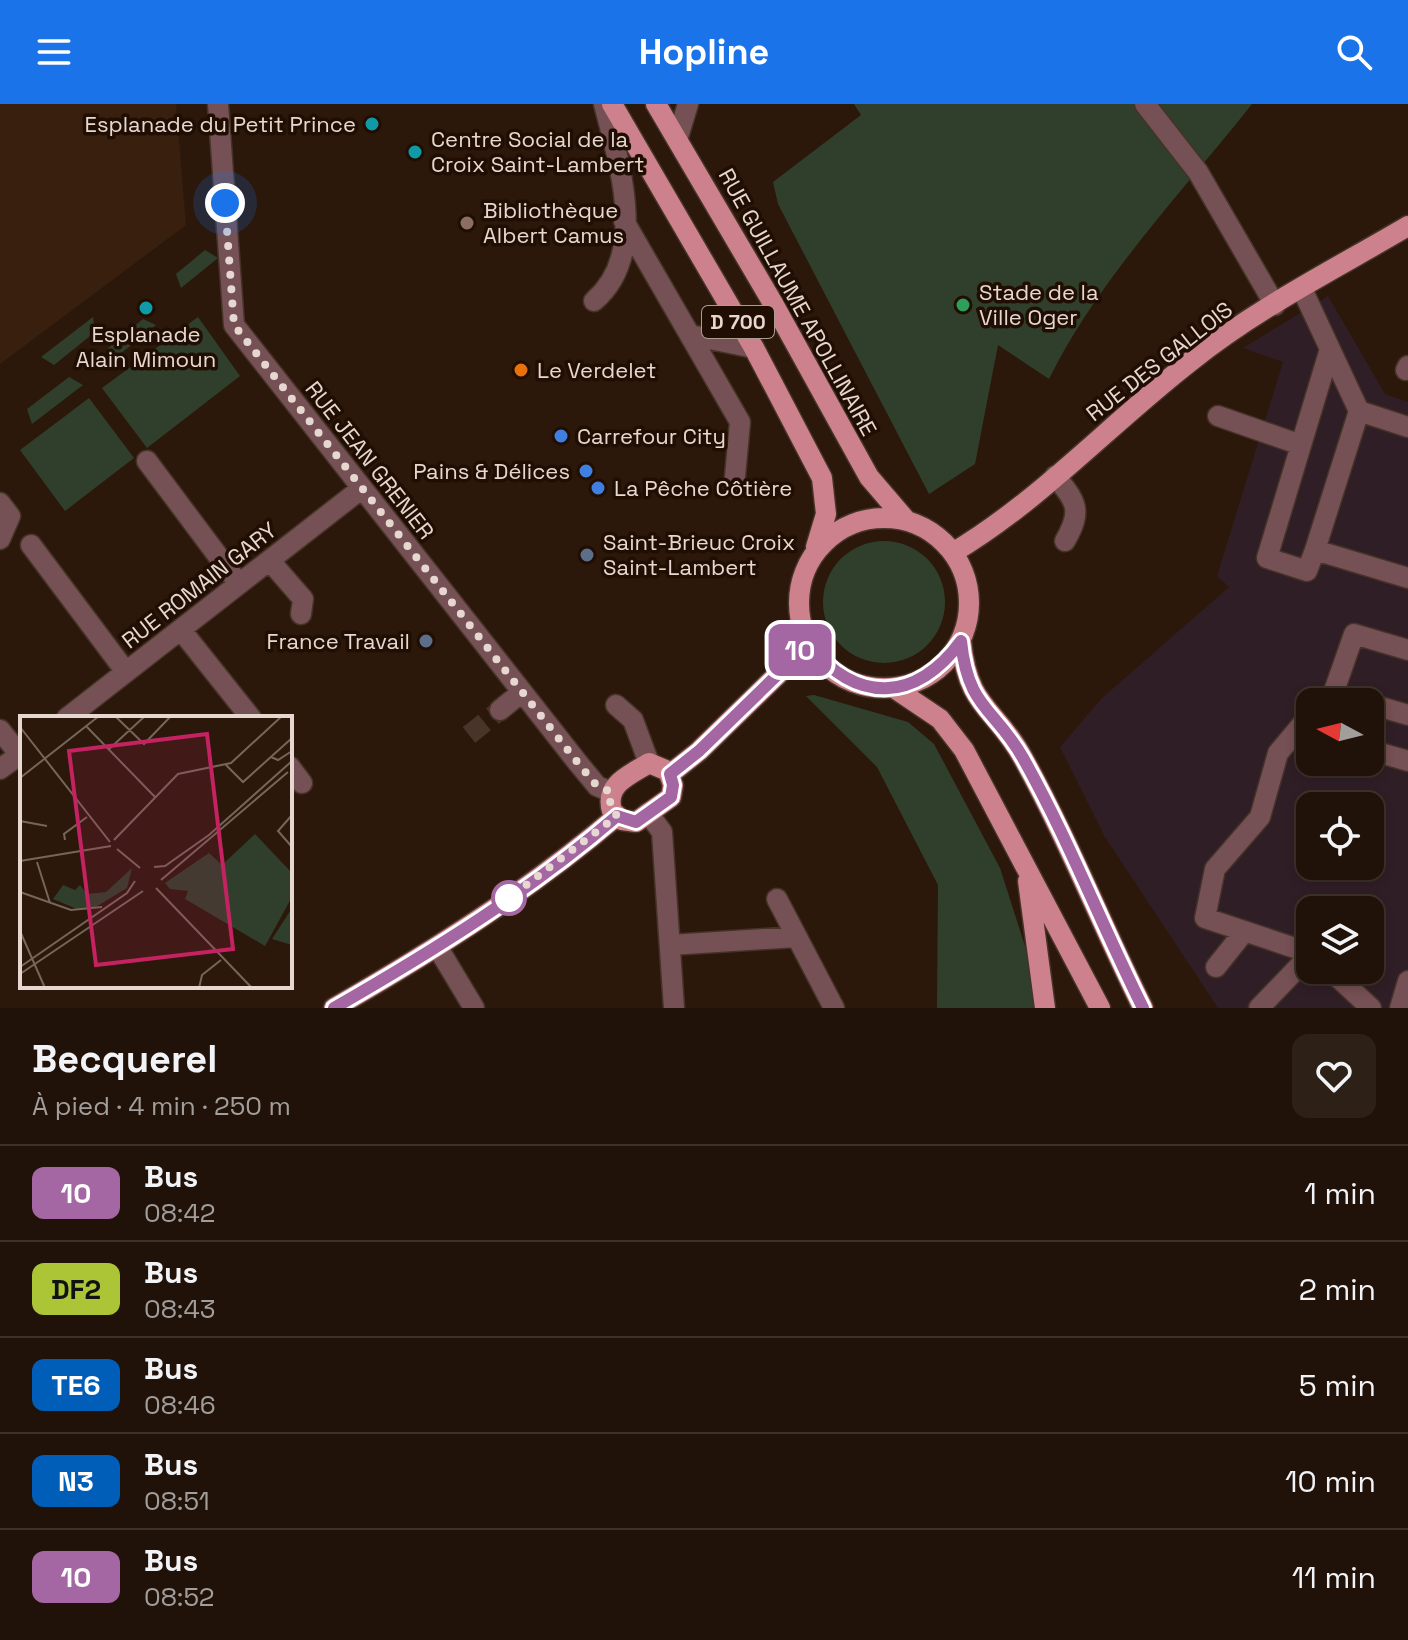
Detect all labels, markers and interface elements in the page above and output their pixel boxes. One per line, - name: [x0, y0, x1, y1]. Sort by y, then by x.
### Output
- text: Hopline: [639, 29, 769, 75]
- icon: menu: [32, 30, 76, 74]
- icon: search: [1332, 30, 1376, 74]
- place label: Esplanade du Petit Prince: [85, 110, 356, 138]
- marker: Esplanade du Petit Prince: [363, 115, 381, 133]
- place label: Centre Social de la Croix Saint-Lambert: [431, 125, 644, 178]
- marker: Centre Social de la Croix Saint-Lambert: [406, 143, 424, 161]
- street label: RUE GUILLAUME APOLLINAIRE: [713, 163, 883, 441]
- your location: [205, 183, 245, 223]
- place label: Bibliothèque Albert Camus: [483, 196, 624, 249]
- marker: Bibliothèque Albert Camus: [458, 214, 476, 232]
- place label: Stade de la Ville Oger: [979, 278, 1099, 331]
- street label: RUE DES GALLOIS: [1080, 295, 1238, 427]
- marker: Stade de la Ville Oger: [954, 296, 972, 314]
- marker: Esplanade Alain Mimoun: [137, 299, 155, 317]
- road number: D 700: [702, 306, 774, 338]
- place label: Esplanade Alain Mimoun: [76, 320, 216, 373]
- place label: Le Verdelet: [537, 356, 656, 384]
- marker: Le Verdelet: [512, 361, 530, 379]
- street label: RUE JEAN GRENIER: [299, 375, 441, 545]
- place label: Carrefour City: [577, 422, 726, 450]
- marker: Carrefour City: [552, 427, 570, 445]
- place label: Pains & Délices: [413, 457, 570, 485]
- marker: Pains & Délices: [577, 462, 595, 480]
- place label: La Pêche Côtière: [614, 474, 792, 502]
- marker: La Pêche Côtière: [589, 479, 607, 497]
- street label: RUE ROMAIN GARY: [116, 515, 283, 654]
- place label: Saint-Brieuc Croix Saint-Lambert: [603, 528, 795, 581]
- marker: Saint-Brieuc Croix Saint-Lambert: [578, 546, 596, 564]
- line badge: 10: [764, 624, 836, 676]
- place label: France Travail: [267, 627, 410, 655]
- marker: France Travail: [417, 632, 435, 650]
- text: 10: [785, 632, 815, 668]
- north arrow: [1296, 688, 1384, 776]
- map controls: [1296, 688, 1384, 984]
- inset map: [20, 716, 292, 988]
- button: locate: [1296, 792, 1384, 880]
- unlabelled marker: [492, 881, 526, 915]
- button: layers: [1296, 896, 1384, 984]
- button: heart: [1292, 1034, 1376, 1118]
- text: Becquerel: [32, 1035, 217, 1083]
- text: À pied · 4 min · 250 m: [32, 1089, 291, 1123]
- text: Bus: [144, 1157, 198, 1196]
- text: 1 min: [1304, 1174, 1376, 1213]
- text: 10: [61, 1175, 91, 1211]
- text: 08:42: [144, 1196, 215, 1230]
- text: Bus: [144, 1253, 198, 1292]
- text: 2 min: [1299, 1270, 1376, 1309]
- text: DF2: [51, 1271, 101, 1307]
- text: 08:43: [144, 1292, 215, 1326]
- text: Bus: [144, 1349, 198, 1388]
- text: 5 min: [1299, 1366, 1376, 1405]
- text: TE6: [51, 1367, 101, 1403]
- text: 08:46: [144, 1388, 216, 1422]
- text: Bus: [144, 1445, 198, 1484]
- text: 10 min: [1285, 1462, 1376, 1501]
- text: N3: [58, 1463, 94, 1499]
- text: 08:51: [144, 1484, 210, 1518]
- text: Bus: [144, 1541, 198, 1580]
- text: 11 min: [1292, 1558, 1376, 1597]
- text: 10: [61, 1559, 91, 1595]
- text: 08:52: [144, 1580, 215, 1614]

